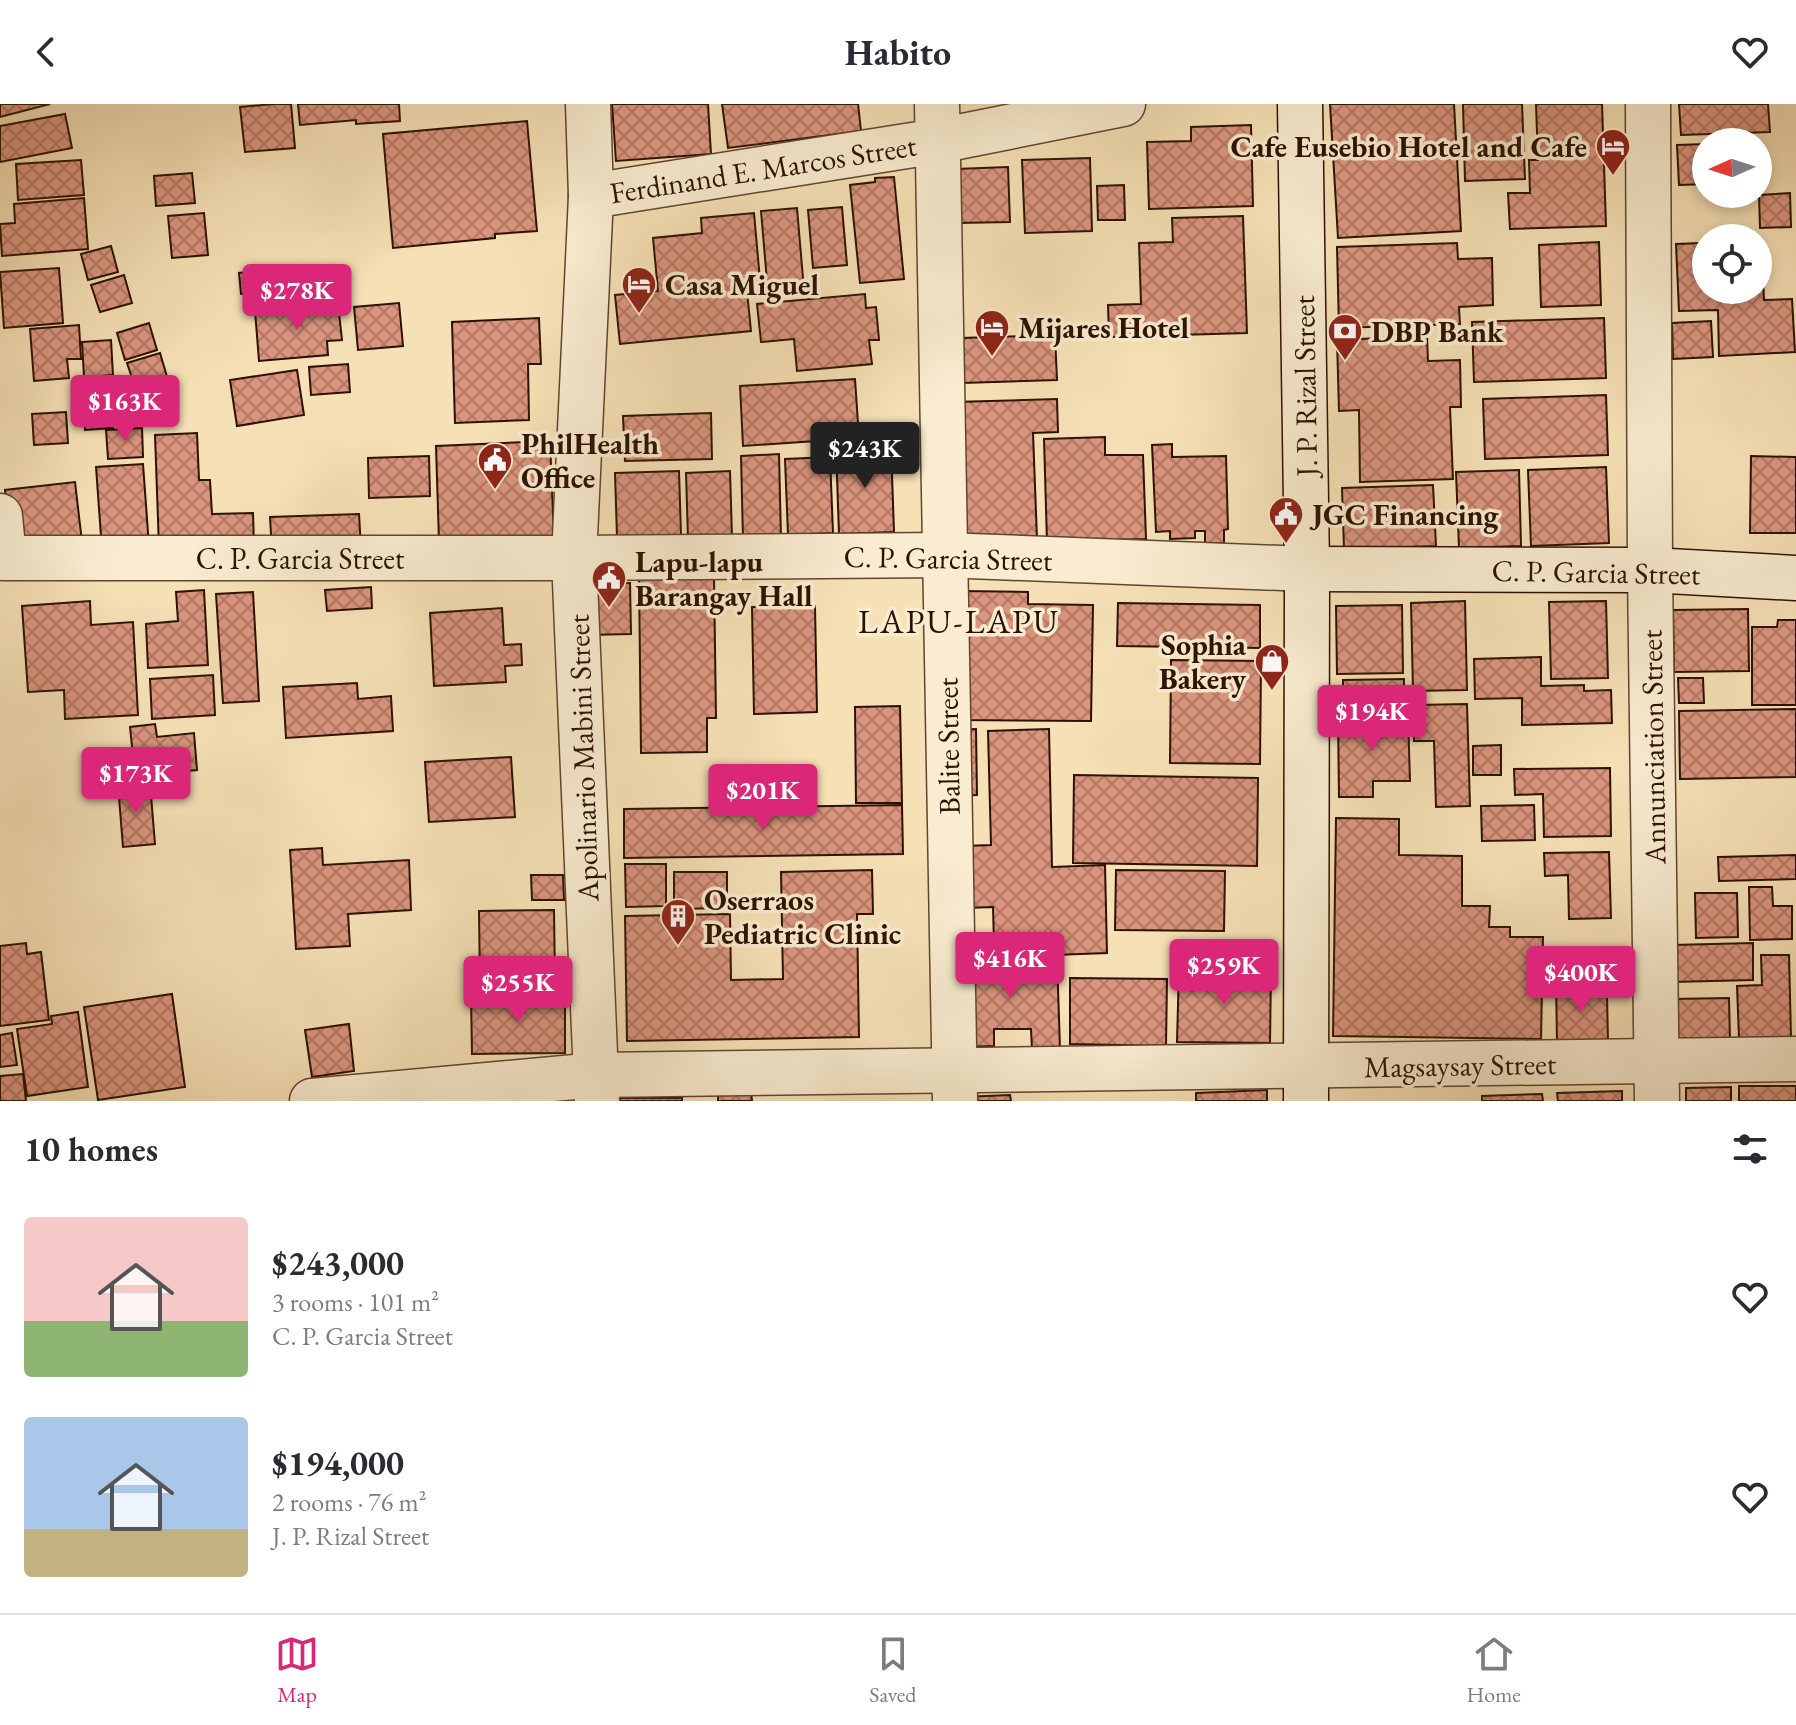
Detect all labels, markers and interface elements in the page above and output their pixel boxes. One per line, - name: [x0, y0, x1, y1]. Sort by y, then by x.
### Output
- text: Habito: [845, 29, 951, 76]
- icon: back: [24, 30, 68, 74]
- icon: heart: [1728, 30, 1772, 74]
- street label: Ferdinand E. Marcos Street: [607, 125, 920, 212]
- place label: Cafe Eusebio Hotel and Cafe: [1231, 127, 1587, 166]
- hotel icon: Cafe Eusebio Hotel and Cafe: [1594, 127, 1632, 177]
- north arrow: [1692, 128, 1772, 208]
- map controls: [1692, 128, 1772, 304]
- button: locate: [1692, 224, 1772, 304]
- pin: $278K: [241, 264, 353, 332]
- hotel icon: Casa Miguel: [620, 265, 658, 315]
- place label: Casa Miguel: [665, 265, 819, 304]
- text: $278K: [260, 273, 334, 307]
- street label: J. P. Rizal Street: [1284, 294, 1326, 480]
- hotel icon: Mijares Hotel: [973, 308, 1011, 358]
- place label: Mijares Hotel: [1018, 308, 1190, 347]
- bank icon: DBP Bank: [1326, 312, 1364, 362]
- place label: DBP Bank: [1371, 312, 1504, 351]
- pin: $163K: [69, 375, 181, 443]
- text: $163K: [88, 384, 162, 418]
- pin: $243K: [809, 422, 921, 490]
- place label: PhilHealth Office: [521, 424, 659, 497]
- text: $243K: [828, 431, 902, 465]
- public building icon: PhilHealth Office: [476, 441, 514, 491]
- public building icon: JGC Financing: [1267, 495, 1305, 545]
- place label: JGC Financing: [1309, 495, 1500, 534]
- street label: C. P. Garcia Street: [843, 537, 1053, 579]
- street label: C. P. Garcia Street: [196, 539, 405, 578]
- place label: Lapu-lapu Barangay Hall: [635, 542, 813, 615]
- street label: C. P. Garcia Street: [1491, 551, 1701, 593]
- public building icon: Lapu-lapu Barangay Hall: [590, 559, 628, 609]
- district label: LAPU-LAPU: [858, 599, 1060, 643]
- street label: Apolinario Mabini Street: [558, 613, 608, 903]
- place label: Sophia Bakery: [1159, 625, 1247, 698]
- street label: Annunciation Street: [1631, 629, 1675, 866]
- shop icon: Sophia Bakery: [1253, 642, 1291, 692]
- street label: Balite Street: [927, 677, 969, 815]
- pin: $194K: [1316, 685, 1428, 753]
- text: $194K: [1335, 694, 1409, 728]
- pin: $173K: [80, 747, 192, 815]
- text: $173K: [99, 756, 173, 790]
- pin: $201K: [707, 764, 819, 832]
- text: $201K: [726, 773, 800, 807]
- place label: Oserraos Pediatric Clinic: [704, 880, 901, 953]
- building icon: Oserraos Pediatric Clinic: [659, 897, 697, 947]
- pin: $416K: [954, 932, 1066, 1000]
- pin: $259K: [1168, 939, 1280, 1007]
- text: $416K: [973, 941, 1047, 975]
- pin: $400K: [1525, 946, 1637, 1014]
- text: $259K: [1187, 948, 1261, 982]
- text: $400K: [1544, 955, 1618, 989]
- pin: $255K: [462, 956, 574, 1024]
- text: $255K: [481, 965, 555, 999]
- street label: Magsaysay Street: [1363, 1044, 1557, 1086]
- text: 10 homes: [24, 1127, 158, 1171]
- icon: filters: [1728, 1127, 1772, 1171]
- text: $243,000: [272, 1241, 404, 1285]
- icon: home: [88, 1249, 184, 1345]
- icon: heart: [1728, 1275, 1772, 1319]
- text: 3 rooms · 101 m²: [272, 1285, 439, 1319]
- text: C. P. Garcia Street: [272, 1319, 453, 1353]
- text: $194,000: [272, 1441, 404, 1485]
- icon: home: [88, 1449, 184, 1545]
- icon: heart: [1728, 1475, 1772, 1519]
- text: 2 rooms · 76 m²: [272, 1485, 427, 1519]
- text: J. P. Rizal Street: [272, 1519, 429, 1553]
- tab: Map: [275, 1632, 319, 1709]
- tab: Saved: [869, 1632, 916, 1709]
- tab: Home: [1467, 1632, 1521, 1709]

